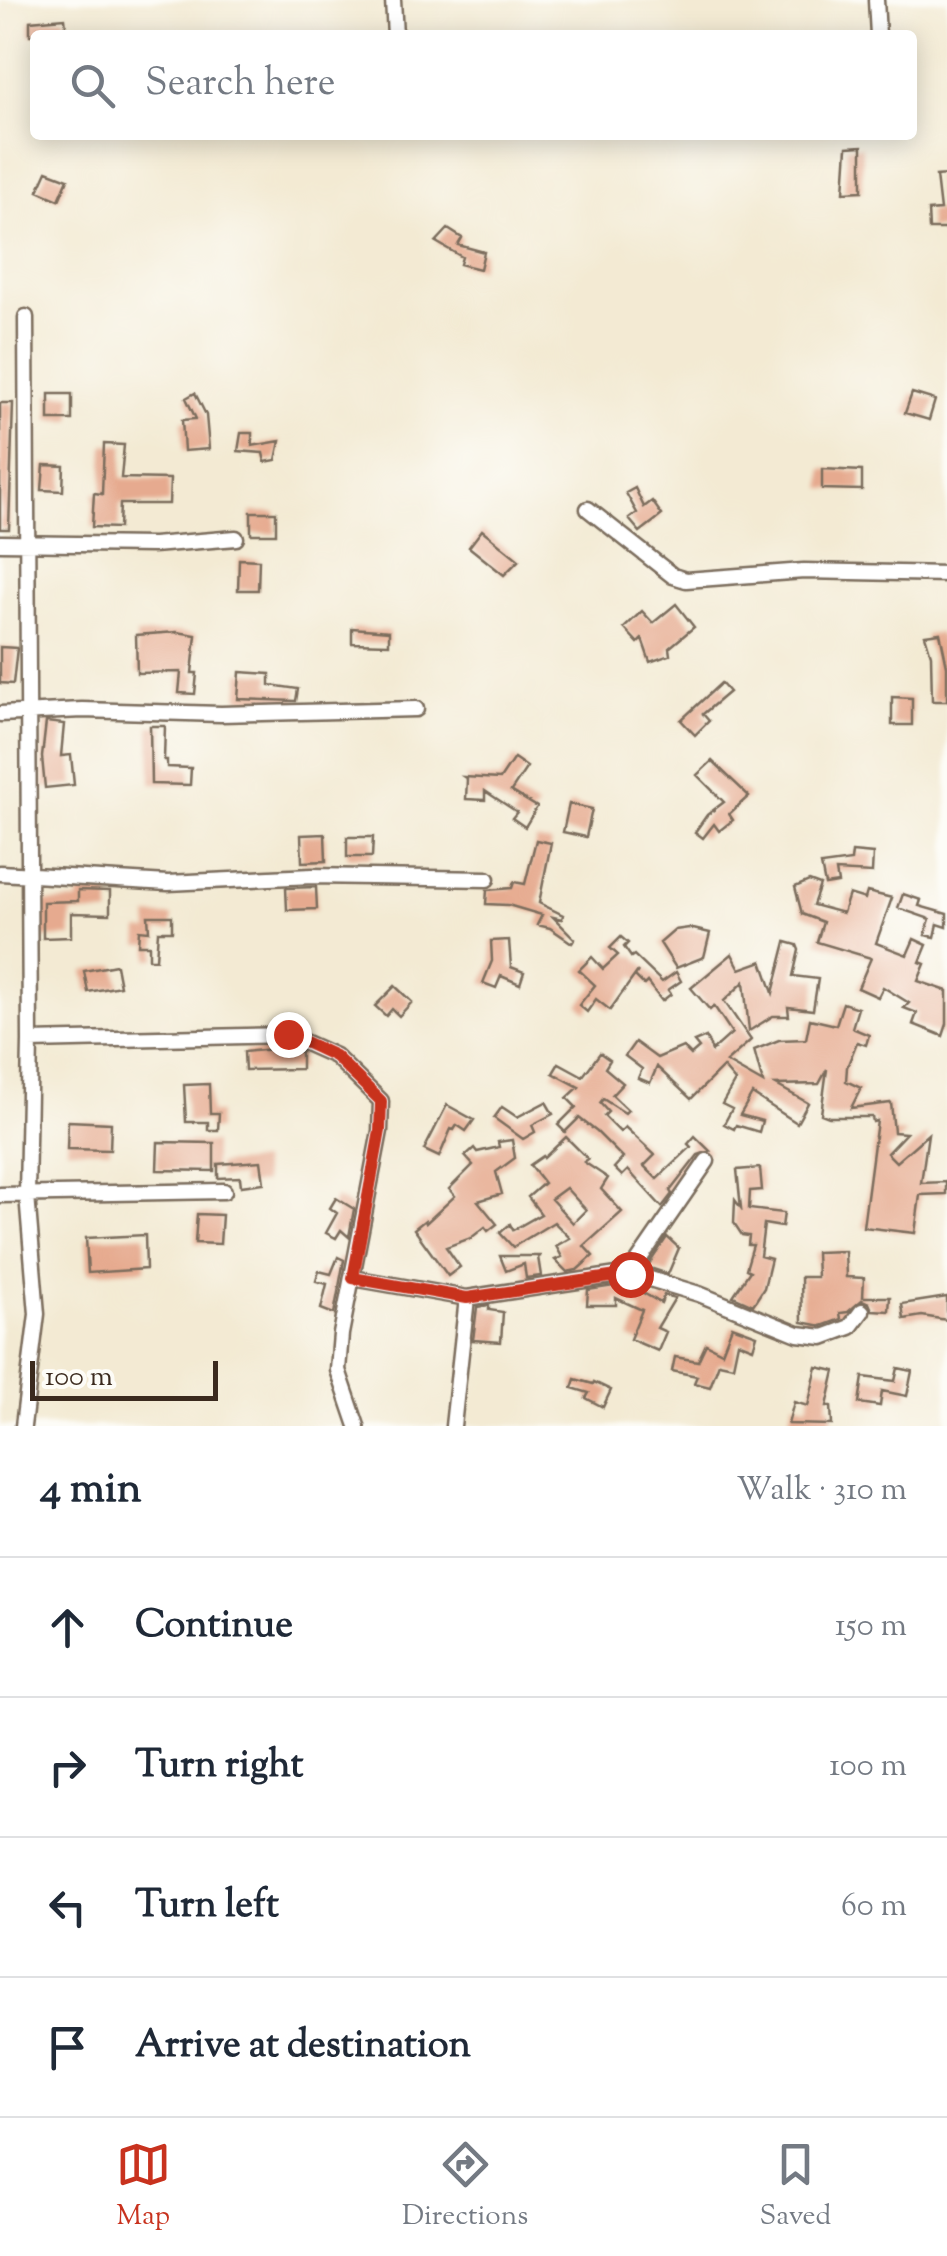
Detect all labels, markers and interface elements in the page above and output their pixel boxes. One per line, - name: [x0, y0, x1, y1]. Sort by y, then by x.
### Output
- search box: [30, 30, 917, 140]
- icon: search: [65, 58, 120, 113]
- text: Search here: [145, 58, 336, 112]
- route end: [266, 1012, 312, 1058]
- route start: [608, 1252, 654, 1298]
- scale bar: [30, 1356, 218, 1400]
- text: 100 m: [45, 1358, 113, 1398]
- text: 4 min: [40, 1461, 142, 1521]
- text: Walk · 310 m: [737, 1468, 907, 1514]
- icon: ahead: [40, 1600, 95, 1655]
- text: Continue: [135, 1600, 293, 1654]
- text: 150 m: [835, 1604, 907, 1650]
- icon: right: [40, 1740, 95, 1795]
- text: Turn right: [135, 1740, 303, 1794]
- text: 100 m: [829, 1744, 907, 1790]
- icon: left: [40, 1880, 95, 1935]
- text: Turn left: [135, 1880, 279, 1934]
- text: 60 m: [841, 1884, 907, 1930]
- icon: arrive: [40, 2020, 95, 2075]
- text: Arrive at destination: [135, 2020, 471, 2074]
- tab: Map: [116, 2137, 171, 2237]
- tab: Directions: [402, 2137, 528, 2237]
- tab: Saved: [759, 2137, 831, 2237]

